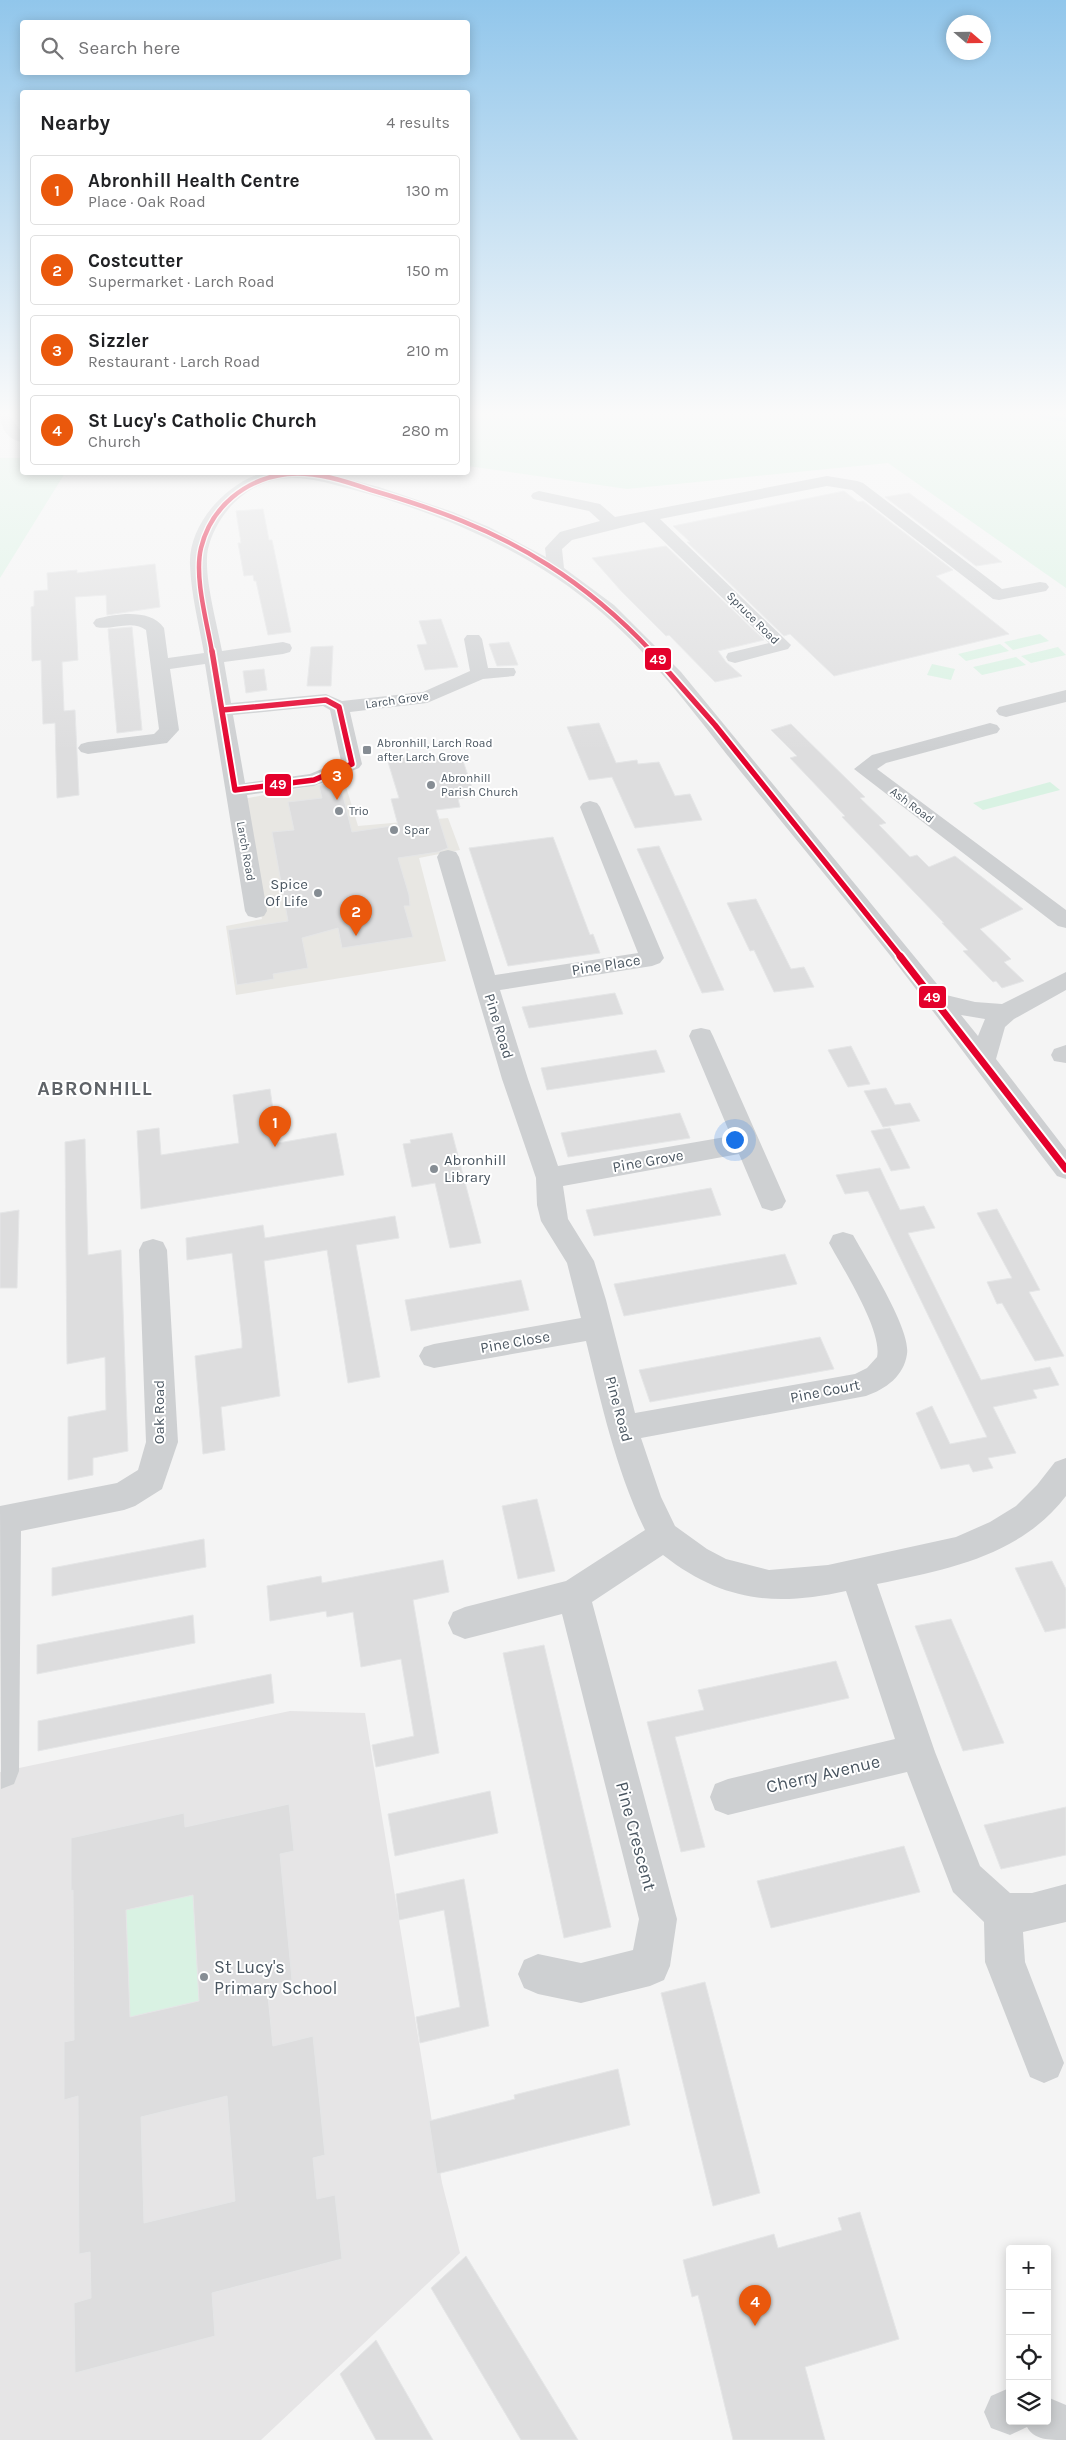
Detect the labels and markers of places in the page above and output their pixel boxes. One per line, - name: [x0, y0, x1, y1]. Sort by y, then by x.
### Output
- place label: Abronhill, Larch Road after Larch Grove: [377, 736, 493, 764]
- marker: Abronhill, Larch Road after Larch Grove: [361, 744, 373, 756]
- pin: 3: [321, 759, 353, 800]
- place label: Abronhill Parish Church: [441, 771, 518, 799]
- marker: Abronhill Parish Church: [425, 779, 437, 791]
- place label: Trio: [349, 804, 369, 818]
- marker: Trio: [333, 805, 345, 817]
- place label: Spar: [404, 823, 430, 837]
- marker: Spar: [388, 824, 400, 836]
- place label: Spice Of Life: [265, 875, 308, 910]
- marker: Spice Of Life: [312, 887, 324, 899]
- pin: 2: [340, 895, 372, 936]
- pin: 1: [259, 1106, 291, 1147]
- place label: Abronhill Library: [444, 1151, 506, 1186]
- marker: Abronhill Library: [428, 1163, 440, 1175]
- place label: St Lucy's Primary School: [214, 1956, 338, 1999]
- marker: St Lucy's Primary School: [198, 1971, 210, 1983]
- pin: 4: [739, 2285, 771, 2326]

